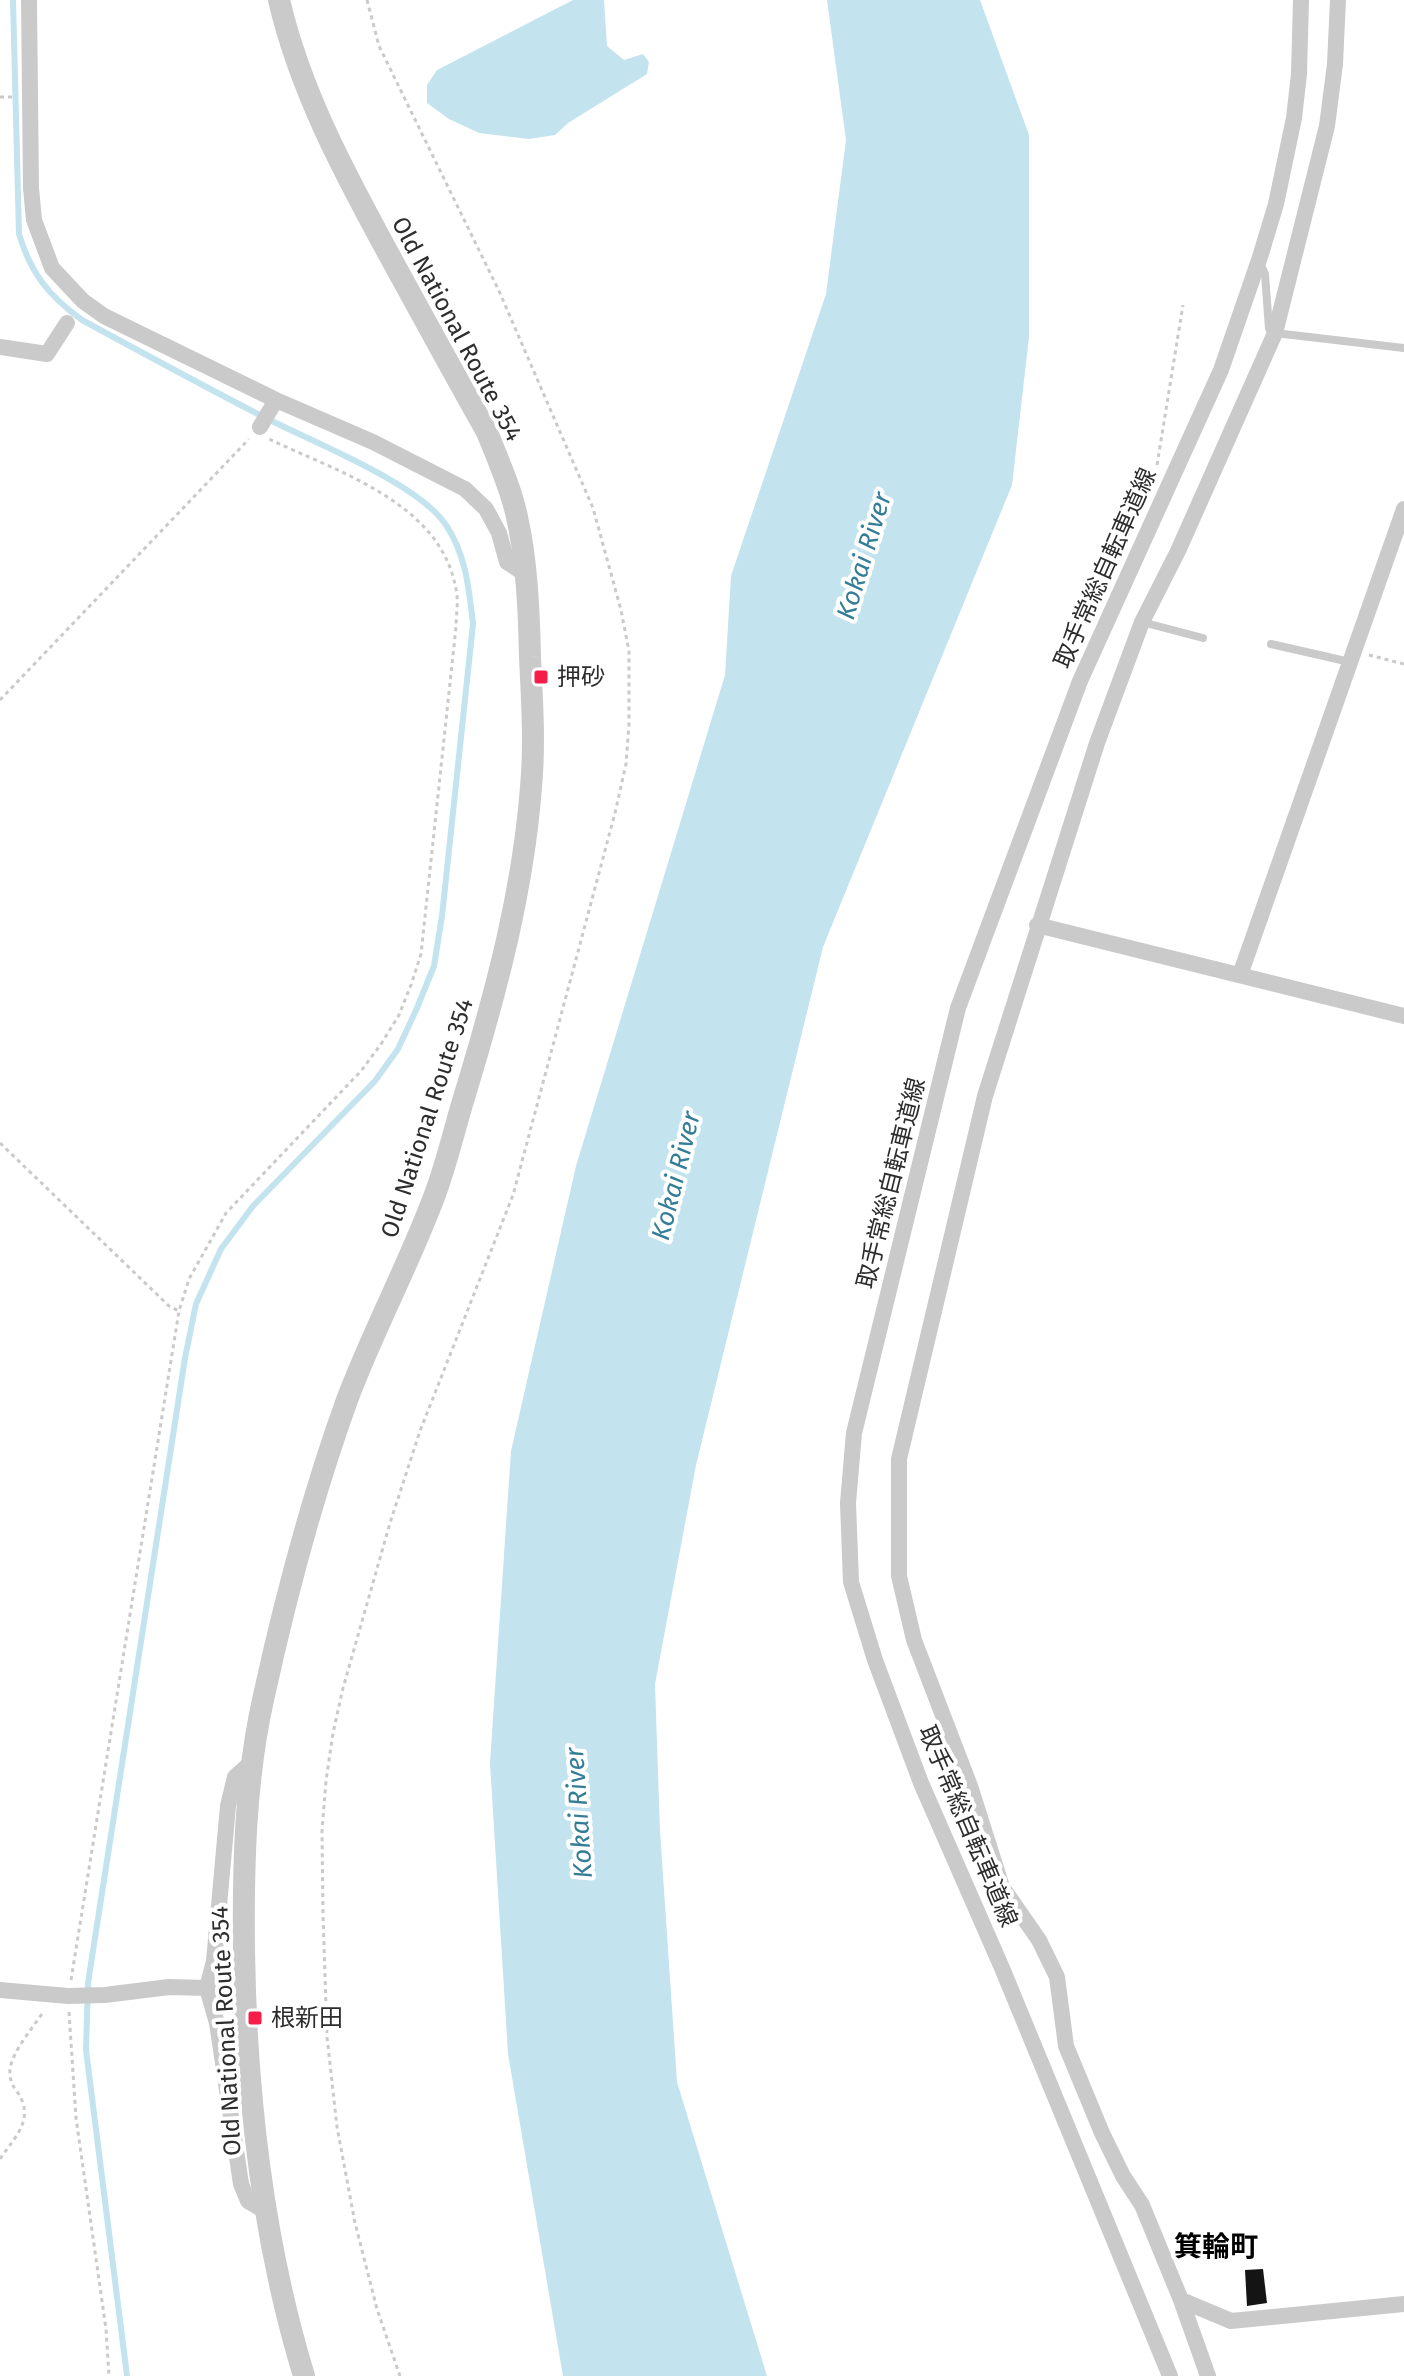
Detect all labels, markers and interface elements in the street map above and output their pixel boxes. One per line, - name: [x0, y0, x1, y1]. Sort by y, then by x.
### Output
- street label: Old National Route 354: [386, 212, 528, 446]
- street label: 取手常総自転車道線: [1048, 464, 1162, 672]
- water label: Kokai River: [830, 488, 898, 623]
- place label: 押砂: [557, 663, 605, 691]
- marker: 押砂: [532, 668, 550, 686]
- street label: Old National Route 354: [375, 995, 479, 1241]
- street label: 取手常総自転車道線: [851, 1075, 931, 1291]
- water label: Kokai River: [645, 1107, 707, 1244]
- street label: 取手常総自転車道線: [913, 1721, 1023, 1931]
- water label: Kokai River: [559, 1745, 599, 1880]
- street label: Old National Route 354: [205, 1905, 247, 2157]
- place label: 根新田: [271, 2004, 343, 2032]
- marker: 根新田: [246, 2009, 264, 2027]
- district label: 箕輪町: [1174, 2230, 1258, 2263]

